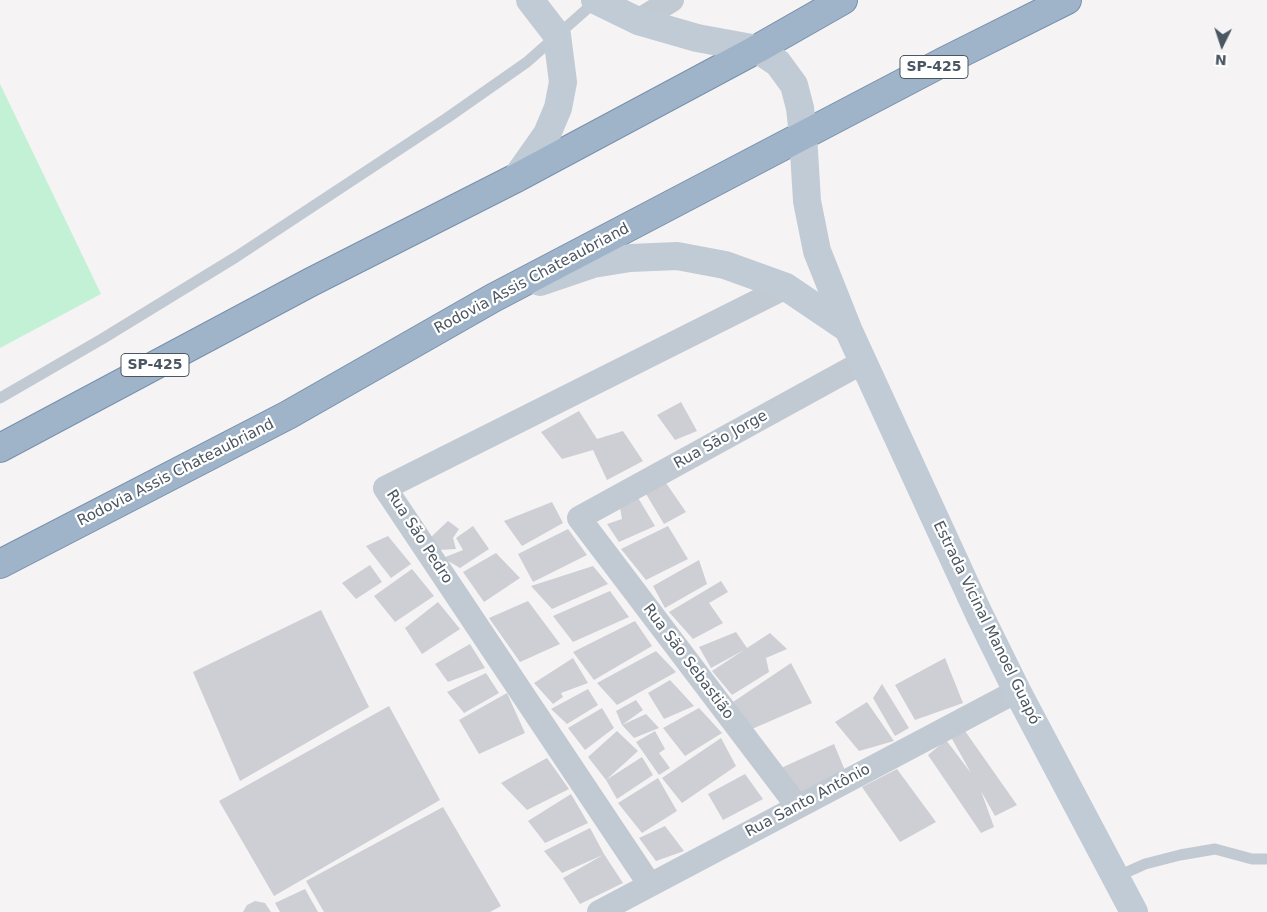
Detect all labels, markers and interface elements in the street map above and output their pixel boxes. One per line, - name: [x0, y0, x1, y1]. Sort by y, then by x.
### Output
- north arrow: [1197, 20, 1247, 70]
- text: N: [1215, 52, 1227, 68]
- road number: SP-425: [900, 56, 968, 78]
- street label: Rodovia Assis Chateaubriand: [431, 220, 633, 338]
- road number: SP-425: [121, 354, 189, 376]
- street label: Rua São Jorge: [671, 407, 771, 473]
- street label: Rodovia Assis Chateaubriand: [75, 415, 277, 531]
- street label: Rua São Pedro: [382, 487, 456, 587]
- street label: Estrada Vicinal Manoel Guapó: [929, 518, 1043, 728]
- street label: Rua São Sebastião: [639, 601, 737, 723]
- street label: Rua Santo Antônio: [742, 760, 874, 842]

